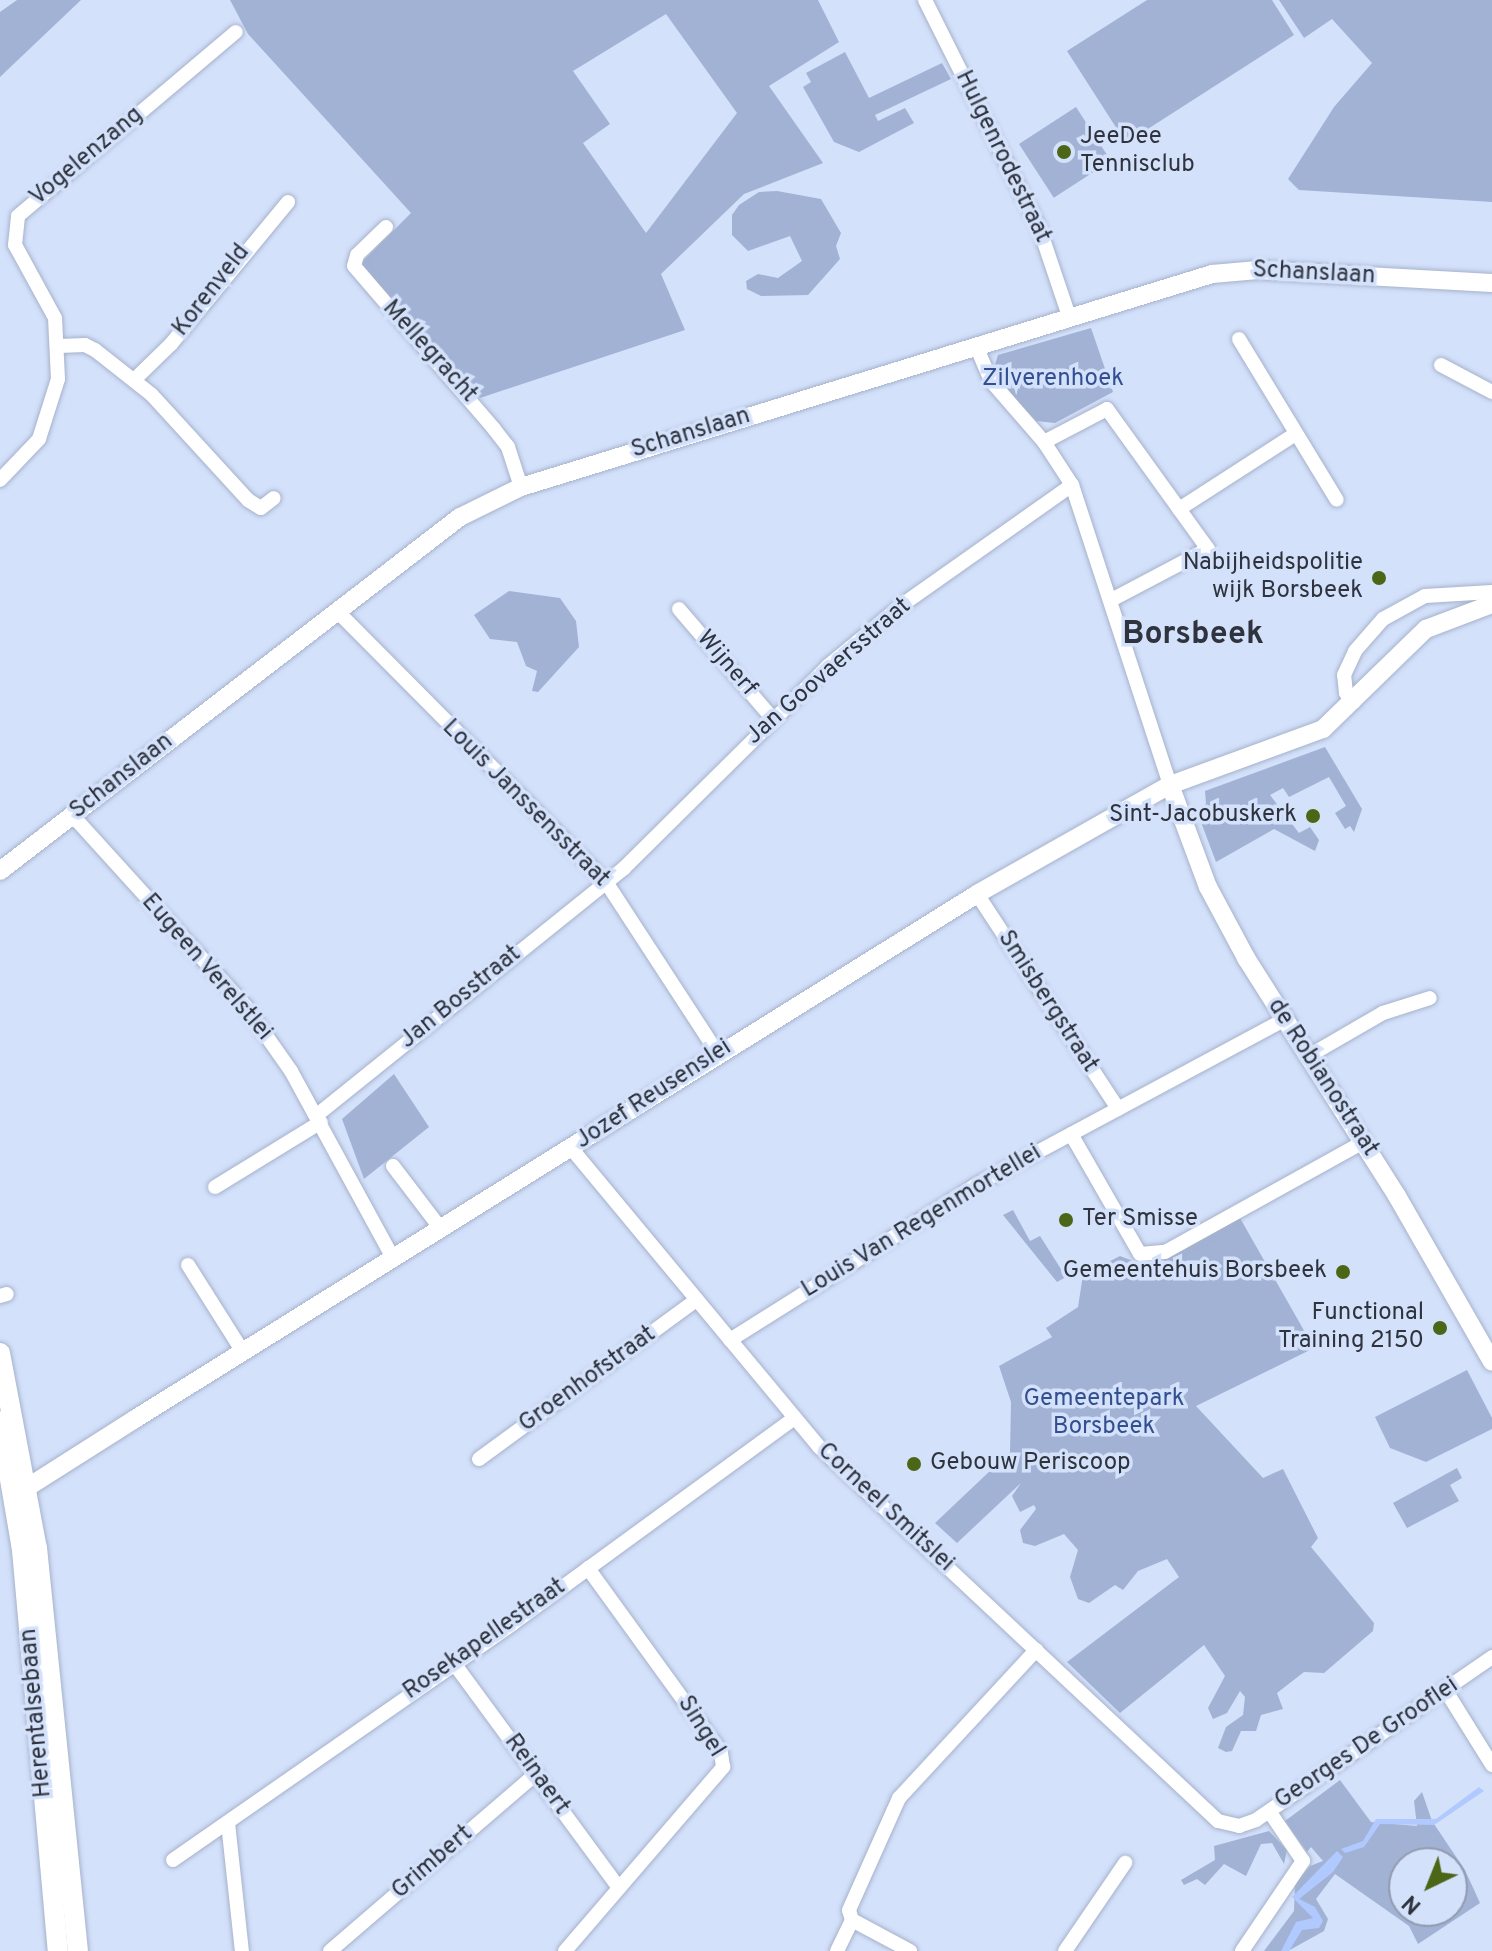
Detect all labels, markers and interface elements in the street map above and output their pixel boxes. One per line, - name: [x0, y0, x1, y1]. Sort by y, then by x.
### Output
- street label: Hulgenrodestraat: [948, 66, 1056, 248]
- street label: Vogelenzang: [25, 101, 149, 213]
- place label: JeeDee Tennisclub: [1080, 124, 1195, 180]
- marker: JeeDee Tennisclub: [1055, 143, 1073, 161]
- street label: Korenveld: [167, 239, 257, 343]
- street label: Schanslaan: [1252, 256, 1376, 292]
- street label: Mellegracht: [376, 295, 482, 409]
- park label: Zilverenhoek: [982, 366, 1124, 394]
- street label: Schanslaan: [628, 402, 754, 466]
- place label: Nabijheidspolitie wijk Borsbeek: [1183, 550, 1363, 606]
- marker: Nabijheidspolitie wijk Borsbeek: [1370, 569, 1388, 587]
- street label: Jan Goovaersstraat: [741, 593, 917, 751]
- district label: Borsbeek: [1122, 616, 1264, 654]
- street label: Wijnerf: [690, 625, 762, 703]
- street label: Louis Janssensstraat: [435, 714, 615, 894]
- street label: Schanslaan: [65, 728, 179, 826]
- place label: Sint-Jacobuskerk: [1109, 802, 1297, 830]
- marker: Sint-Jacobuskerk: [1304, 807, 1322, 825]
- street label: Eugeen Verelstlei: [134, 888, 278, 1048]
- street label: Smisbergstraat: [990, 926, 1104, 1078]
- street label: Jan Bosstraat: [395, 940, 527, 1056]
- street label: de Robianostraat: [1260, 994, 1384, 1162]
- street label: Jozef Reusenslei: [571, 1034, 737, 1156]
- street label: Louis Van Regenmortellei: [797, 1139, 1047, 1305]
- place label: Ter Smisse: [1082, 1206, 1198, 1234]
- marker: Ter Smisse: [1057, 1211, 1075, 1229]
- place label: Gemeentehuis Borsbeek: [1063, 1258, 1327, 1286]
- marker: Gemeentehuis Borsbeek: [1334, 1263, 1352, 1281]
- place label: Functional Training 2150: [1278, 1300, 1424, 1356]
- marker: Functional Training 2150: [1431, 1319, 1449, 1337]
- street label: Groenhofstraat: [514, 1321, 662, 1439]
- park label: Gemeentepark Borsbeek: [1024, 1386, 1184, 1442]
- street label: Corneel Smitslei: [811, 1437, 959, 1579]
- place label: Gebouw Periscoop: [930, 1450, 1130, 1478]
- marker: Gebouw Periscoop: [905, 1455, 923, 1473]
- street label: Rosekapellestraat: [398, 1573, 572, 1707]
- street label: Herentalsebaan: [15, 1627, 59, 1799]
- street label: Georges De Grooflei: [1270, 1672, 1464, 1816]
- street label: Singel: [670, 1691, 730, 1763]
- street label: Reinaert: [497, 1729, 575, 1821]
- street label: Grimbert: [387, 1820, 479, 1906]
- north arrow: [1388, 1847, 1468, 1927]
- text: N: [1398, 1888, 1428, 1919]

